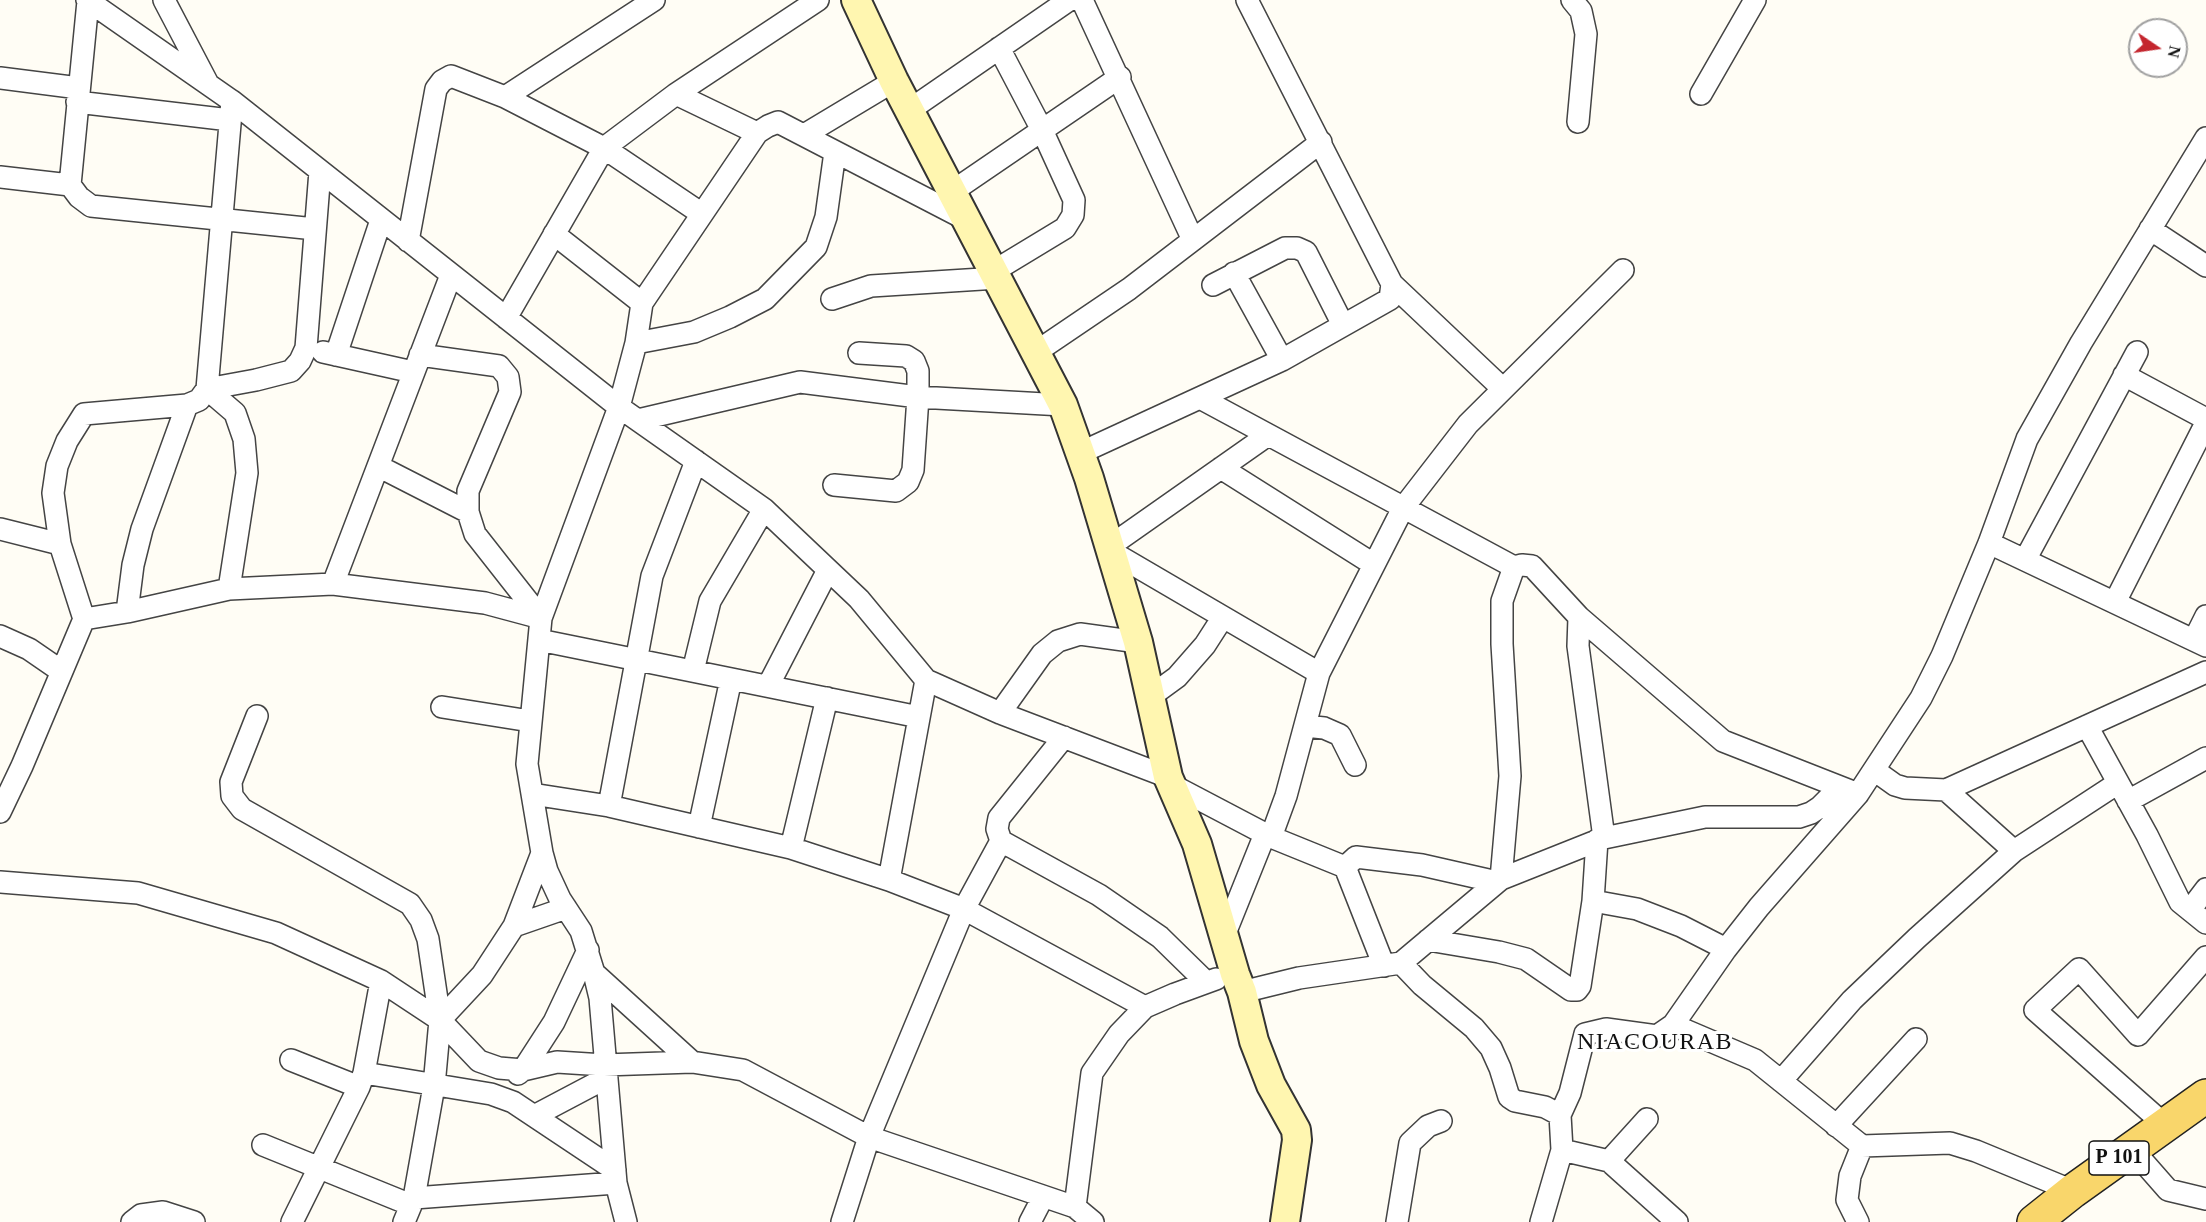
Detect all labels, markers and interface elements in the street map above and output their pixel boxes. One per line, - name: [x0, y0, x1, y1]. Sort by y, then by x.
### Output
- north arrow: [2128, 18, 2188, 78]
- text: N: [2164, 44, 2184, 59]
- district label: NIACOURAB: [1577, 1029, 1733, 1057]
- road number: P 101: [2089, 1141, 2149, 1175]

